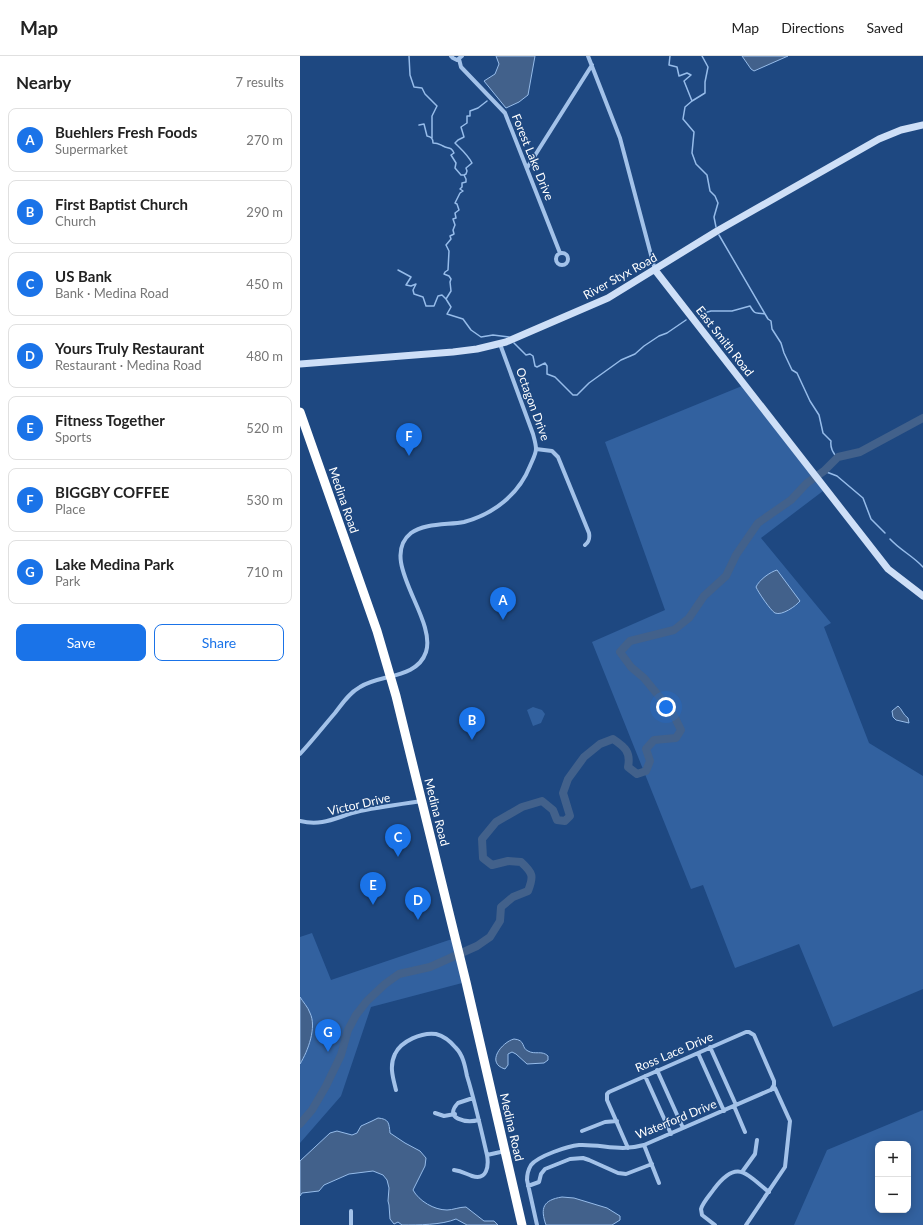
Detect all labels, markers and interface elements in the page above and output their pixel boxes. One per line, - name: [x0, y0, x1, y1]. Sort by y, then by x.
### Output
- text: Map: [20, 16, 58, 39]
- text: Map: [732, 19, 759, 36]
- text: Directions: [781, 19, 844, 36]
- text: Saved: [866, 19, 903, 36]
- text: Nearby: [16, 72, 71, 93]
- text: 7 results: [236, 74, 284, 90]
- street label: Forest Lake Drive: [509, 112, 557, 202]
- text: Buehlers Fresh Foods: [55, 123, 197, 141]
- text: A: [25, 132, 35, 148]
- text: 270 m: [246, 132, 283, 148]
- text: Supermarket: [55, 141, 128, 157]
- text: First Baptist Church: [55, 195, 188, 213]
- text: B: [26, 204, 34, 220]
- text: 290 m: [246, 204, 283, 220]
- text: Church: [55, 213, 96, 229]
- street label: River Styx Road: [580, 249, 660, 303]
- text: US Bank: [55, 267, 112, 285]
- text: C: [26, 276, 34, 292]
- text: 450 m: [246, 276, 283, 292]
- text: Bank · Medina Road: [55, 285, 169, 301]
- street label: East Smith Road: [693, 303, 757, 379]
- text: Yours Truly Restaurant: [55, 339, 204, 357]
- text: D: [25, 348, 35, 364]
- text: 480 m: [246, 348, 283, 364]
- text: Restaurant · Medina Road: [55, 357, 202, 373]
- street label: Octagon Drive: [513, 365, 553, 443]
- text: Fitness Together: [55, 411, 165, 429]
- text: E: [26, 420, 34, 436]
- text: 520 m: [246, 420, 283, 436]
- pin: F: [396, 423, 422, 456]
- text: Sports: [55, 429, 92, 445]
- street label: Medina Road: [326, 465, 362, 535]
- text: BIGGBY COFFEE: [55, 483, 169, 501]
- text: F: [26, 492, 34, 508]
- text: 530 m: [246, 492, 283, 508]
- text: Place: [55, 501, 85, 517]
- text: Lake Medina Park: [55, 555, 174, 573]
- text: G: [25, 564, 35, 580]
- text: 710 m: [246, 564, 283, 580]
- text: Park: [55, 573, 80, 589]
- pin: A: [490, 587, 516, 620]
- button: Save: [16, 624, 146, 661]
- button: Share: [154, 624, 284, 661]
- your location: [656, 697, 676, 717]
- pin: B: [459, 707, 485, 740]
- street label: Medina Road: [421, 777, 453, 847]
- street label: Victor Drive: [326, 790, 392, 818]
- pin: C: [385, 824, 411, 857]
- pin: E: [360, 872, 386, 905]
- pin: D: [405, 887, 431, 920]
- pin: G: [315, 1019, 341, 1052]
- street label: Ross Lace Drive: [633, 1029, 715, 1075]
- street label: Medina Road: [497, 1092, 527, 1162]
- street label: Waterford Drive: [633, 1096, 719, 1142]
- map controls: [875, 1141, 911, 1213]
- button: +: [875, 1141, 911, 1177]
- button: −: [875, 1177, 911, 1213]

